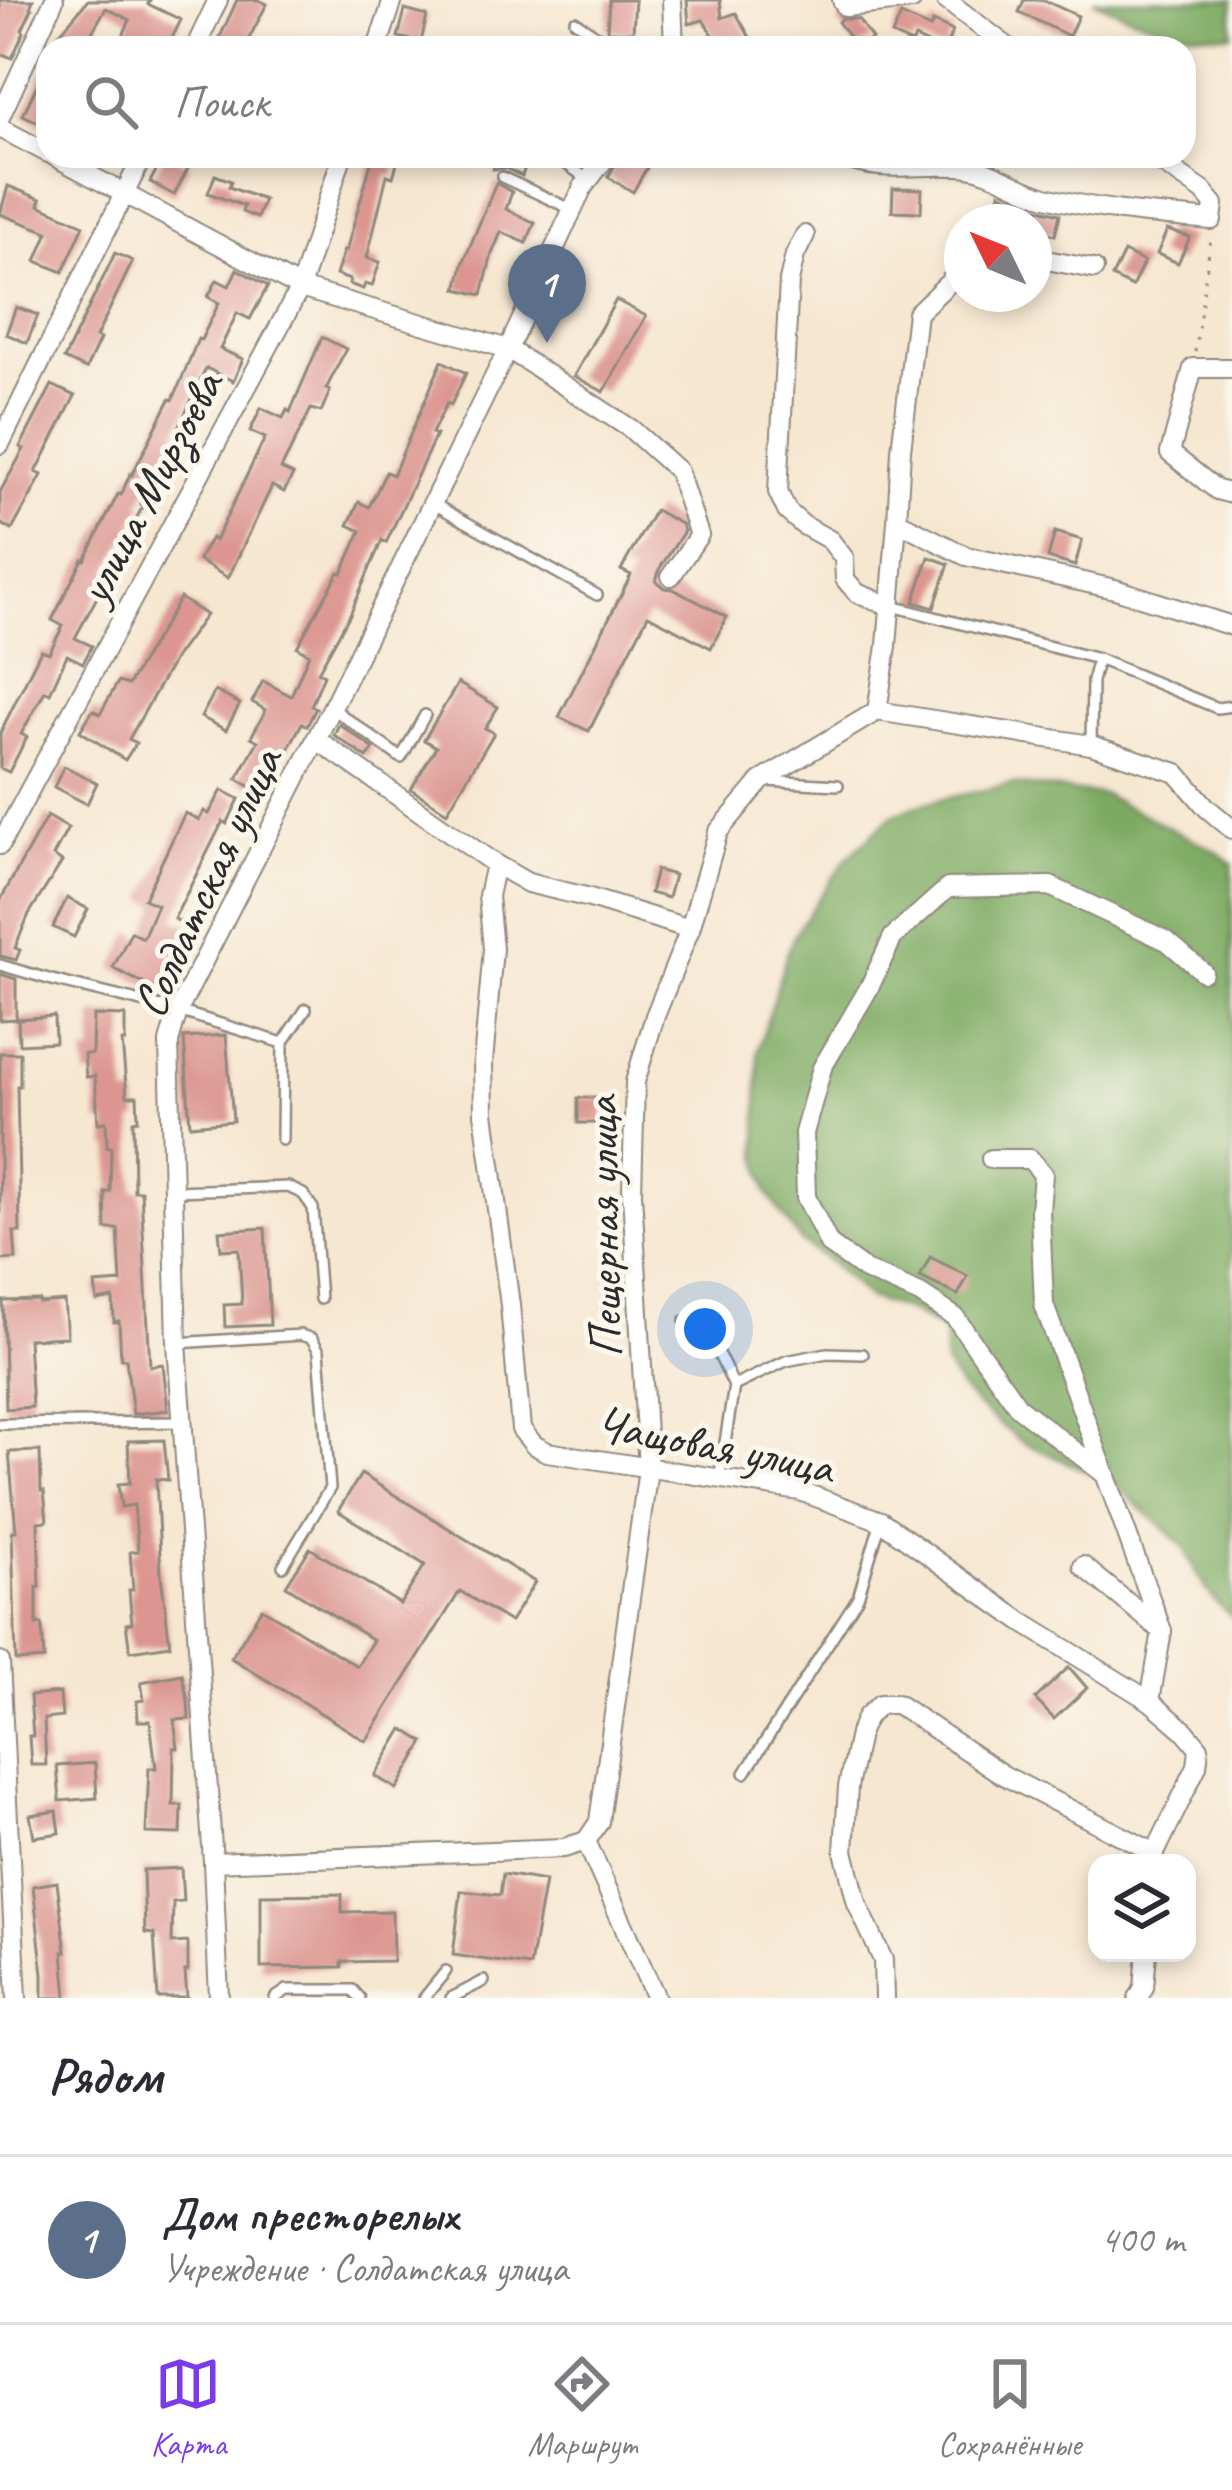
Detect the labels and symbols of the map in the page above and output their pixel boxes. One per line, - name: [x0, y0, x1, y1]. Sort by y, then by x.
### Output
- north arrow: [944, 204, 1052, 312]
- pin: 1: [508, 244, 586, 343]
- street label: улица Мирзоева: [62, 358, 237, 616]
- street label: Солдатская улица: [119, 736, 297, 1026]
- street label: Пещерная улица: [571, 1093, 635, 1358]
- your location: [675, 1299, 735, 1359]
- street label: Чащовая улица: [591, 1393, 841, 1498]

